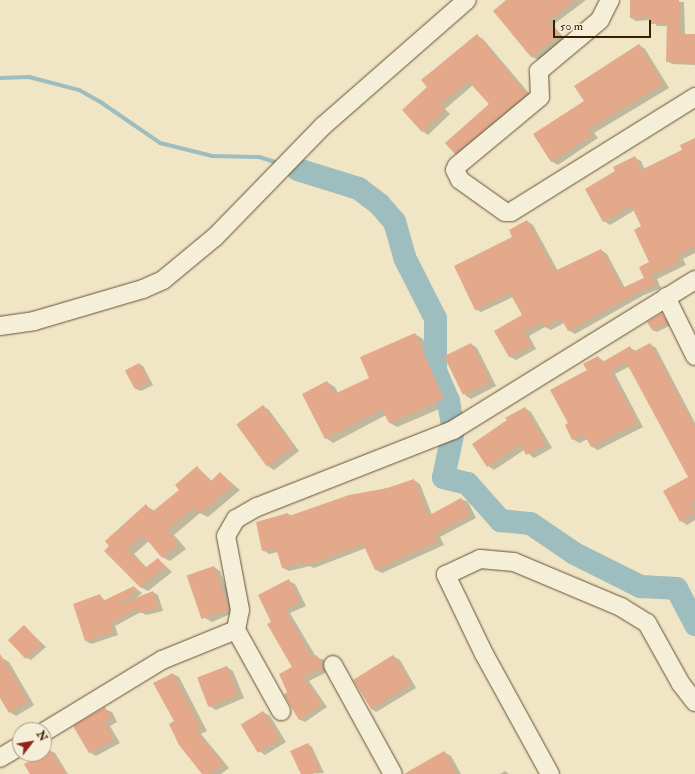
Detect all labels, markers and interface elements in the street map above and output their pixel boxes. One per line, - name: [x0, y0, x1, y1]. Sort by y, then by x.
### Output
- scale bar: [555, 12, 653, 38]
- text: 50 m: [560, 19, 583, 34]
- north arrow: [12, 722, 52, 762]
- text: N: [34, 728, 50, 744]

